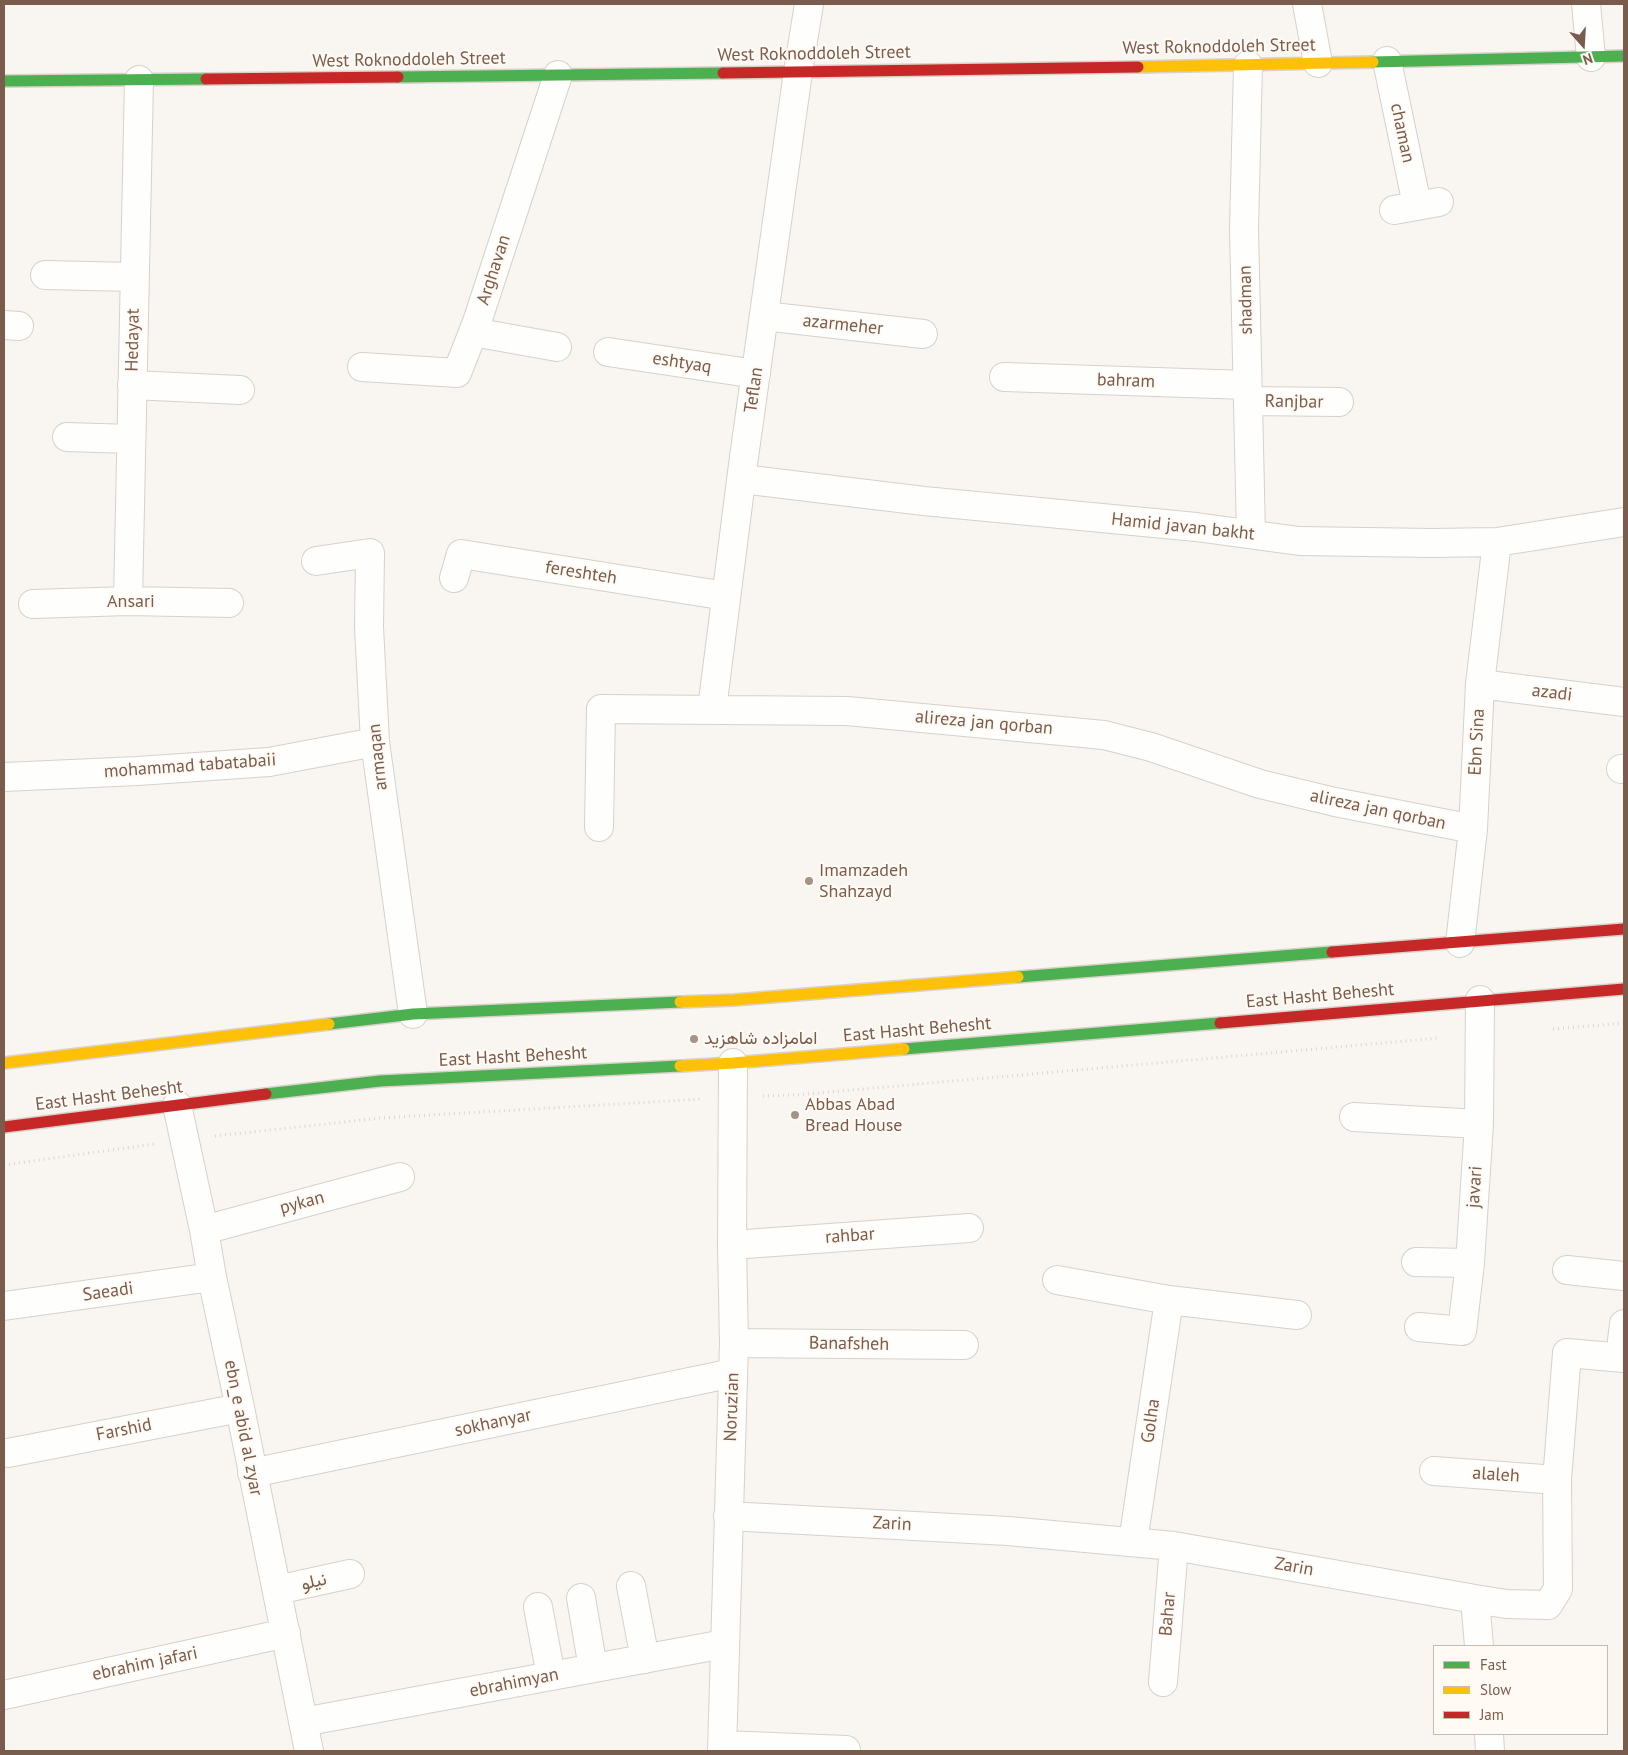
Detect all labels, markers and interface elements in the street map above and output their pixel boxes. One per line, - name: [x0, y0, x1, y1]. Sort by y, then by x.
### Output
- north arrow: [1558, 20, 1608, 70]
- street label: West Roknoddoleh Street: [1122, 35, 1316, 59]
- street label: West Roknoddoleh Street: [717, 42, 911, 66]
- street label: West Roknoddoleh Street: [312, 48, 506, 72]
- text: N: [1581, 49, 1595, 69]
- street label: chaman: [1385, 101, 1419, 165]
- street label: Arghavan: [473, 232, 515, 308]
- street label: shadman: [1235, 265, 1257, 335]
- street label: Hedayat: [122, 308, 144, 372]
- street label: azarmeher: [802, 310, 884, 340]
- street label: eshtyaq: [651, 348, 713, 378]
- street label: Teflan: [740, 366, 768, 414]
- street label: bahram: [1097, 369, 1155, 393]
- street label: Ranjbar: [1264, 391, 1324, 413]
- street label: Hamid javan bakht: [1110, 509, 1256, 545]
- street label: fereshteh: [544, 557, 618, 589]
- street label: Ansari: [107, 591, 155, 613]
- street label: azadi: [1531, 680, 1573, 706]
- street label: alireza jan qorban: [914, 706, 1054, 740]
- street label: Ebn Sina: [1464, 708, 1490, 776]
- street label: armaqan: [364, 723, 392, 791]
- street label: mohammad tabatabaii: [103, 749, 277, 783]
- street label: alireza jan qorban: [1308, 785, 1448, 835]
- place label: Imamzadeh Shahzayd: [819, 860, 908, 902]
- marker: Imamzadeh Shahzayd: [803, 875, 815, 887]
- street label: East Hasht Behesht: [1245, 979, 1395, 1013]
- street label: East Hasht Behesht: [842, 1013, 992, 1047]
- place label: امامزاده شاهزید: [704, 1028, 817, 1050]
- marker: امامزاده شاهزید: [688, 1033, 700, 1045]
- street label: East Hasht Behesht: [438, 1042, 588, 1072]
- street label: East Hasht Behesht: [34, 1076, 184, 1116]
- place label: Abbas Abad Bread House: [805, 1094, 902, 1136]
- marker: Abbas Abad Bread House: [789, 1109, 801, 1121]
- street label: javari: [1463, 1165, 1487, 1209]
- street label: pykan: [277, 1187, 327, 1219]
- street label: rahbar: [824, 1223, 876, 1249]
- street label: Saeadi: [81, 1278, 135, 1306]
- street label: Banafsheh: [809, 1333, 889, 1355]
- street label: ebn_e abid al zyar: [219, 1358, 267, 1498]
- street label: Noruzian: [720, 1372, 744, 1442]
- street label: Golha: [1137, 1397, 1165, 1445]
- street label: sokhanyar: [453, 1404, 533, 1442]
- street label: Farshid: [94, 1414, 154, 1446]
- street label: alaleh: [1472, 1463, 1520, 1487]
- street label: Zarin: [872, 1512, 912, 1536]
- street label: Zarin: [1273, 1553, 1315, 1581]
- street label: نیلو: [299, 1569, 329, 1595]
- street label: Bahar: [1155, 1591, 1181, 1637]
- street label: ebrahim jafari: [90, 1642, 200, 1686]
- legend: [1433, 1645, 1608, 1735]
- text: Fast: [1480, 1655, 1507, 1674]
- street label: ebrahimyan: [468, 1664, 560, 1702]
- text: Slow: [1480, 1680, 1511, 1699]
- text: Jam: [1480, 1705, 1504, 1724]

